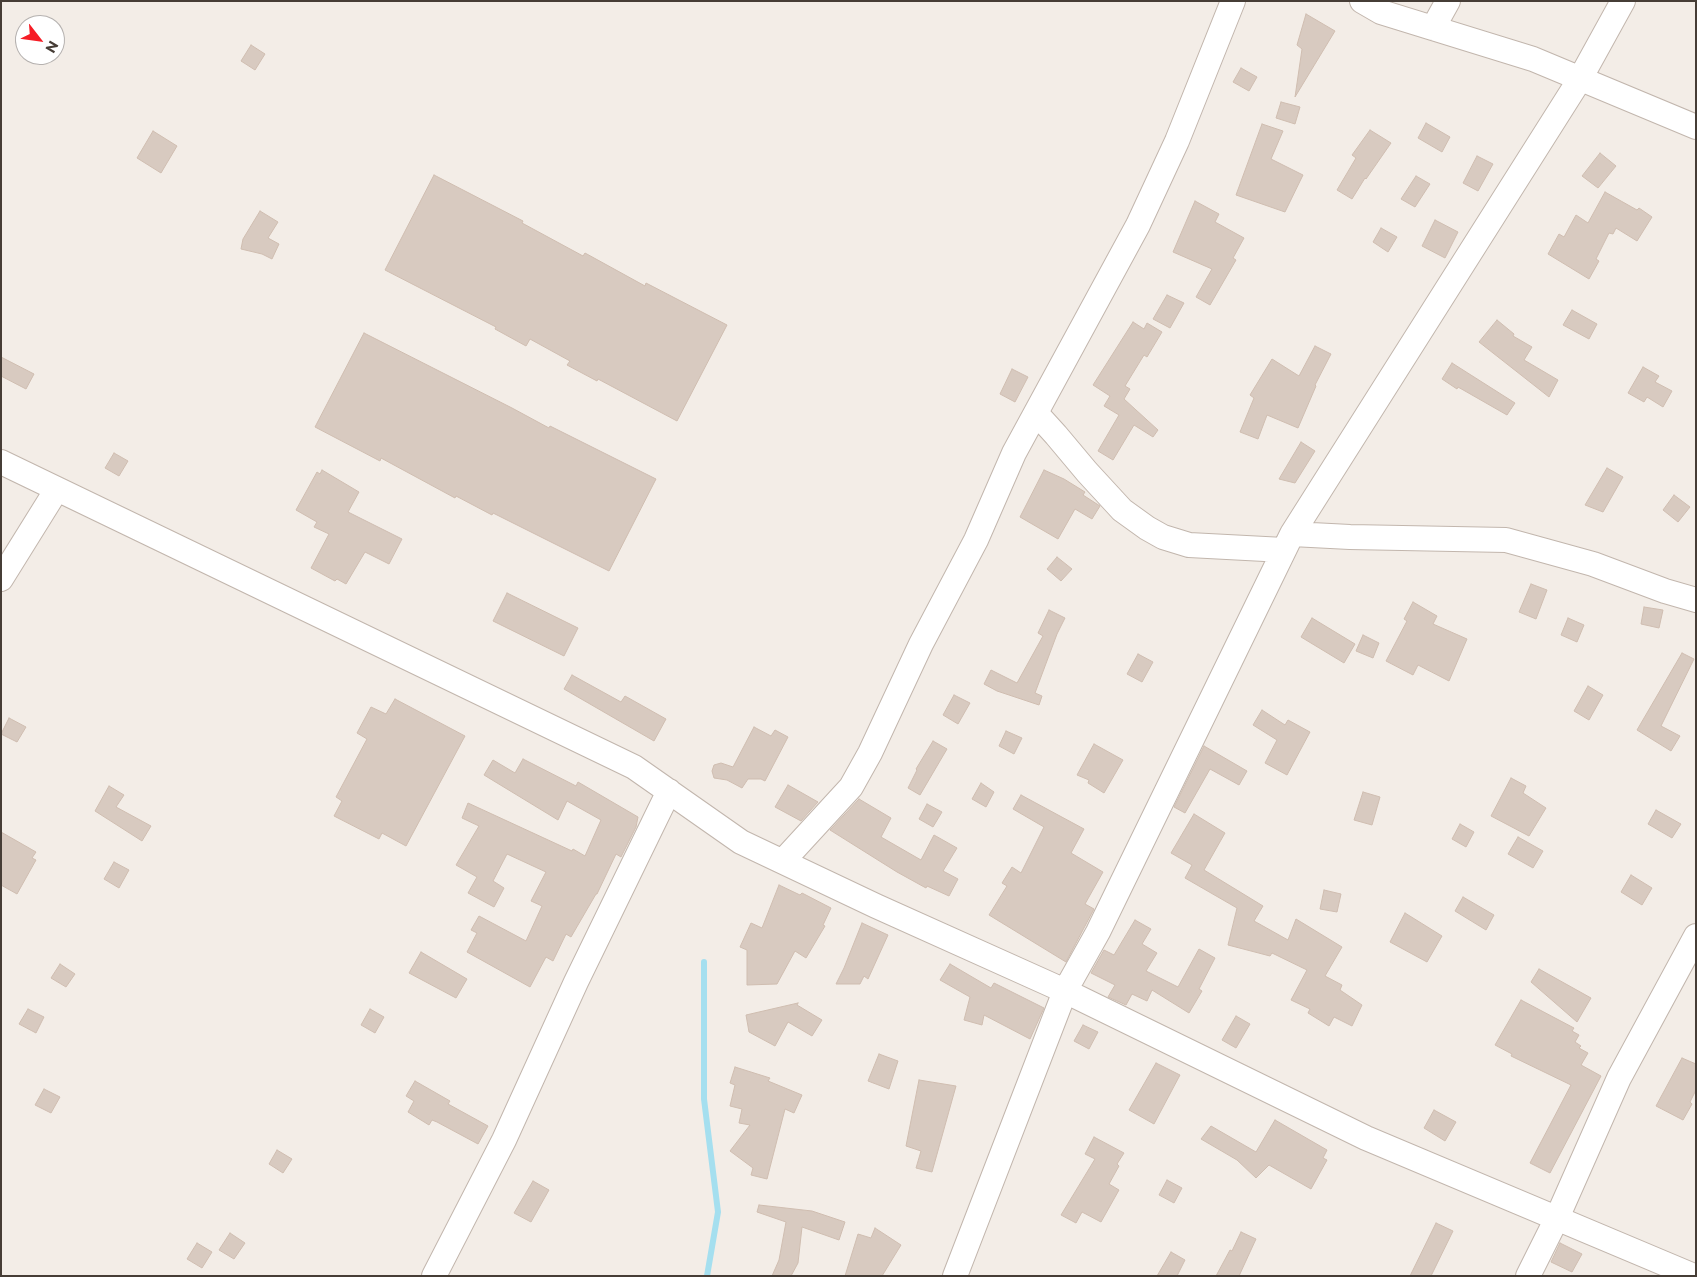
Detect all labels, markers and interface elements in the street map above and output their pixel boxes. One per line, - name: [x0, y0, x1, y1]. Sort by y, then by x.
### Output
- north arrow: [15, 15, 65, 65]
- text: N: [42, 38, 63, 56]

